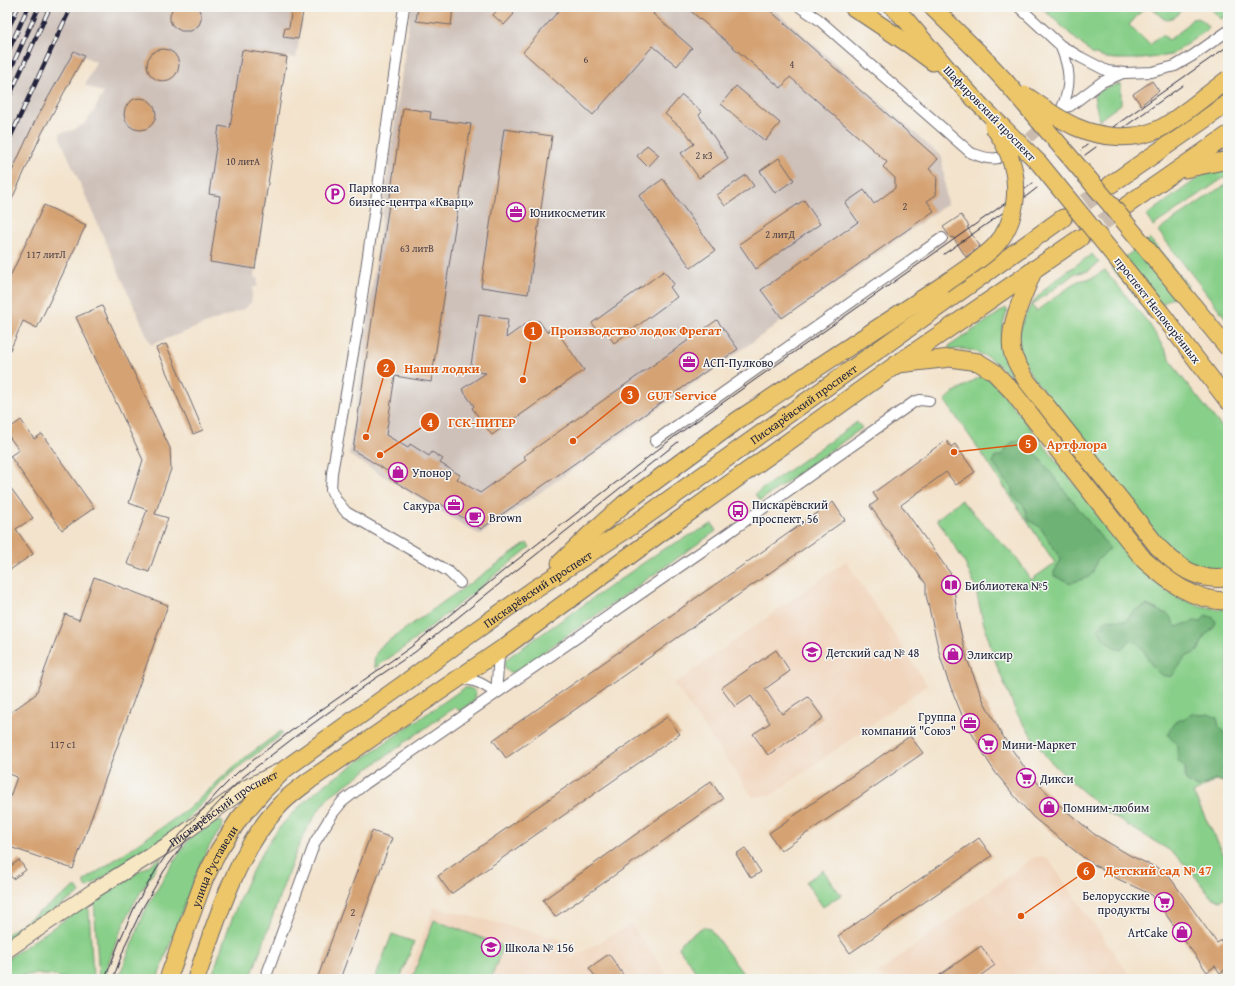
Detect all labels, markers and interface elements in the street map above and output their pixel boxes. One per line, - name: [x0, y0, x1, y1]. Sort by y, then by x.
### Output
- house number: 6: [584, 52, 589, 67]
- house number: 4: [790, 57, 795, 72]
- street label: Шафировский проспект: [940, 61, 1040, 165]
- house number: 2 к3: [695, 148, 713, 163]
- house number: 10 литА: [226, 154, 260, 169]
- place label: Парковка бизнес-центра «Кварц»: [349, 179, 474, 210]
- parking icon: Парковка бизнес-центра «Кварц»: [324, 183, 346, 205]
- house number: 2: [903, 199, 908, 214]
- office icon: Юникосметик: [505, 201, 527, 223]
- place label: Юникосметик: [530, 204, 606, 221]
- house number: 2 литД: [765, 227, 795, 242]
- house number: 63 литВ: [400, 241, 434, 256]
- house number: 117 литЛ: [26, 247, 66, 262]
- street label: проспект Непокорённых: [1111, 253, 1206, 368]
- callout: Производство лодок Фрегат: [523, 318, 730, 343]
- text: Производство лодок Фрегат: [551, 321, 721, 340]
- text: 1: [530, 322, 536, 339]
- office icon: АСП-Пулково: [678, 351, 700, 373]
- place label: АСП-Пулково: [703, 354, 773, 371]
- callout: Наши лодки: [376, 356, 488, 381]
- text: 2: [383, 359, 389, 376]
- text: Наши лодки: [404, 359, 480, 378]
- street label: Пискарёвский проспект: [746, 359, 860, 448]
- callout: GUT Service: [620, 383, 725, 408]
- text: 3: [627, 386, 633, 403]
- text: GUT Service: [647, 386, 717, 405]
- callout: ГСК-ПИТЕР: [420, 410, 524, 435]
- text: ГСК-ПИТЕР: [448, 413, 516, 432]
- text: 4: [427, 414, 433, 431]
- callout: Артфлора: [1018, 432, 1115, 457]
- text: 5: [1025, 435, 1031, 452]
- text: Артфлора: [1047, 435, 1108, 454]
- shop icon: Упонор: [387, 461, 409, 483]
- place label: Упонор: [412, 464, 452, 481]
- office icon: Сакура: [443, 494, 465, 516]
- place label: Пискарёвский проспект, 56: [752, 496, 828, 527]
- place label: Сакура: [403, 497, 440, 514]
- bus stop icon: Пискарёвский проспект, 56: [727, 500, 749, 522]
- cafe icon: Brown: [464, 506, 486, 528]
- place label: Brown: [489, 509, 522, 526]
- street label: Пискарёвский проспект: [479, 546, 595, 631]
- library icon: Библиотека №5: [940, 574, 962, 596]
- place label: Библиотека №5: [965, 577, 1048, 594]
- school or university icon: Детский сад № 48: [801, 641, 823, 663]
- shop icon: Эликсир: [942, 643, 964, 665]
- place label: Детский сад № 48: [825, 644, 920, 661]
- place label: Эликсир: [967, 646, 1013, 663]
- place label: Группа компаний "Союз": [862, 708, 956, 739]
- office icon: Группа компаний "Союз": [959, 712, 981, 734]
- supermarket icon: Мини-Маркет: [977, 733, 999, 755]
- place label: Мини-Маркет: [1002, 736, 1076, 753]
- house number: 117 с1: [50, 737, 76, 752]
- street label: Пискарёвский проспект: [165, 765, 280, 850]
- supermarket icon: Дикси: [1015, 767, 1037, 789]
- place label: Дикси: [1039, 770, 1074, 787]
- shop icon: Помним-любим: [1038, 796, 1060, 818]
- place label: Помним-любим: [1063, 799, 1150, 816]
- street label: улица Руставели: [186, 822, 241, 910]
- callout: Детский сад № 47: [1076, 858, 1219, 883]
- text: Детский сад № 47: [1103, 861, 1212, 880]
- text: 6: [1083, 862, 1089, 879]
- place label: Белорусские продукты: [1083, 887, 1151, 918]
- supermarket icon: Белорусские продукты: [1153, 891, 1175, 913]
- house number: 2: [351, 905, 356, 920]
- shop icon: ArtCake: [1171, 921, 1193, 943]
- place label: ArtCake: [1128, 924, 1168, 941]
- school or university icon: Школа № 156: [480, 936, 502, 958]
- place label: Школа № 156: [505, 939, 574, 956]

